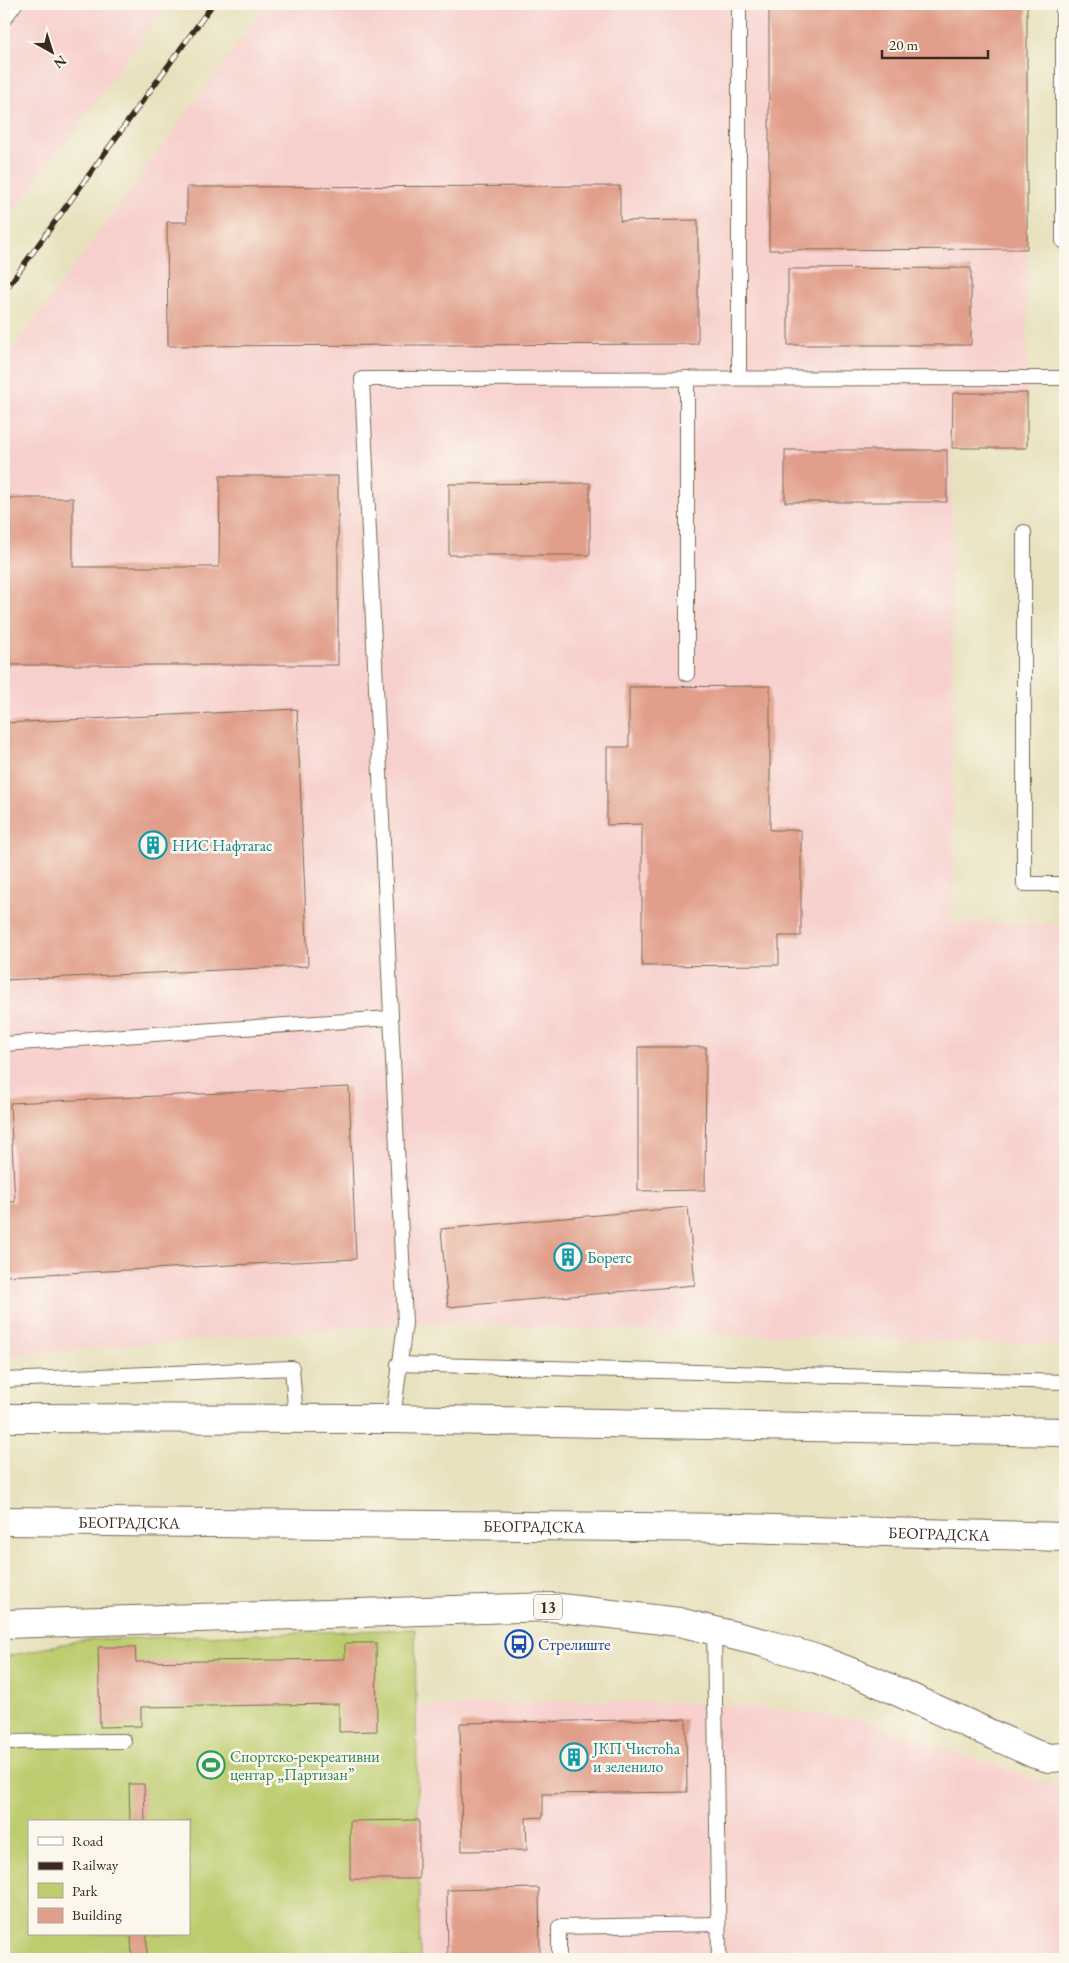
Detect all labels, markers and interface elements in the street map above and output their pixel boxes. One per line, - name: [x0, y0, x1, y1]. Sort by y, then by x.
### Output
- north arrow: [28, 28, 78, 78]
- scale bar: [882, 28, 988, 60]
- text: 20 m: [889, 35, 918, 54]
- text: N: [50, 52, 70, 73]
- building icon: НИС Нафтагас: [138, 830, 168, 860]
- place label: НИС Нафтагас: [172, 835, 273, 856]
- building icon: Боретс: [553, 1242, 583, 1272]
- place label: Боретс: [587, 1247, 632, 1268]
- street label: БЕОГРАДСКА: [78, 1511, 181, 1533]
- street label: БЕОГРАДСКА: [483, 1515, 586, 1537]
- street label: БЕОГРАДСКА: [888, 1522, 991, 1545]
- road number: 13: [534, 1594, 562, 1620]
- bus stop icon: Стрелиште: [504, 1629, 534, 1659]
- place label: Стрелиште: [538, 1634, 610, 1655]
- place label: ЈКП Чистоћа и зеленило: [591, 1738, 681, 1777]
- building icon: ЈКП Чистоћа и зеленило: [559, 1742, 589, 1772]
- place label: Спортско-рекреативни центар „Партизан”: [230, 1746, 380, 1785]
- sports icon: Спортско-рекреативни центар „Партизан”: [196, 1750, 226, 1780]
- legend: [28, 1820, 190, 1936]
- text: Road: [72, 1831, 104, 1850]
- text: Railway: [72, 1855, 119, 1874]
- text: Park: [72, 1881, 99, 1900]
- text: Building: [72, 1905, 122, 1924]

